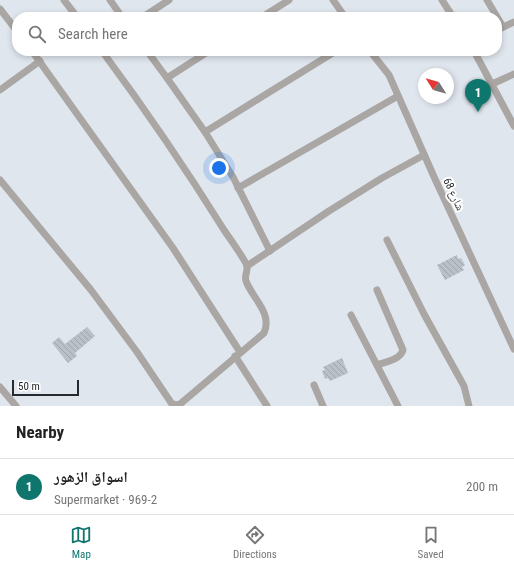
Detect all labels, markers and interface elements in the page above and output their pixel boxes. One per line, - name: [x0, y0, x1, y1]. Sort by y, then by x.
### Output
- search box: [12, 12, 502, 56]
- icon: search: [26, 23, 48, 45]
- text: Search here: [58, 25, 128, 43]
- north arrow: [418, 68, 454, 104]
- pin: 1: [465, 79, 491, 112]
- your location: [209, 158, 229, 178]
- street label: شارع 68: [440, 176, 467, 213]
- scale bar: [12, 378, 79, 397]
- text: 50 m: [18, 380, 40, 393]
- text: Nearby: [16, 422, 64, 442]
- text: اسواق الزهور: [54, 468, 128, 486]
- text: 1: [26, 479, 32, 494]
- text: 200 m: [466, 479, 498, 494]
- text: Supermarket · 969-2: [54, 492, 157, 507]
- tab: Map: [70, 524, 92, 561]
- tab: Directions: [233, 524, 277, 561]
- tab: Saved: [418, 524, 444, 561]

